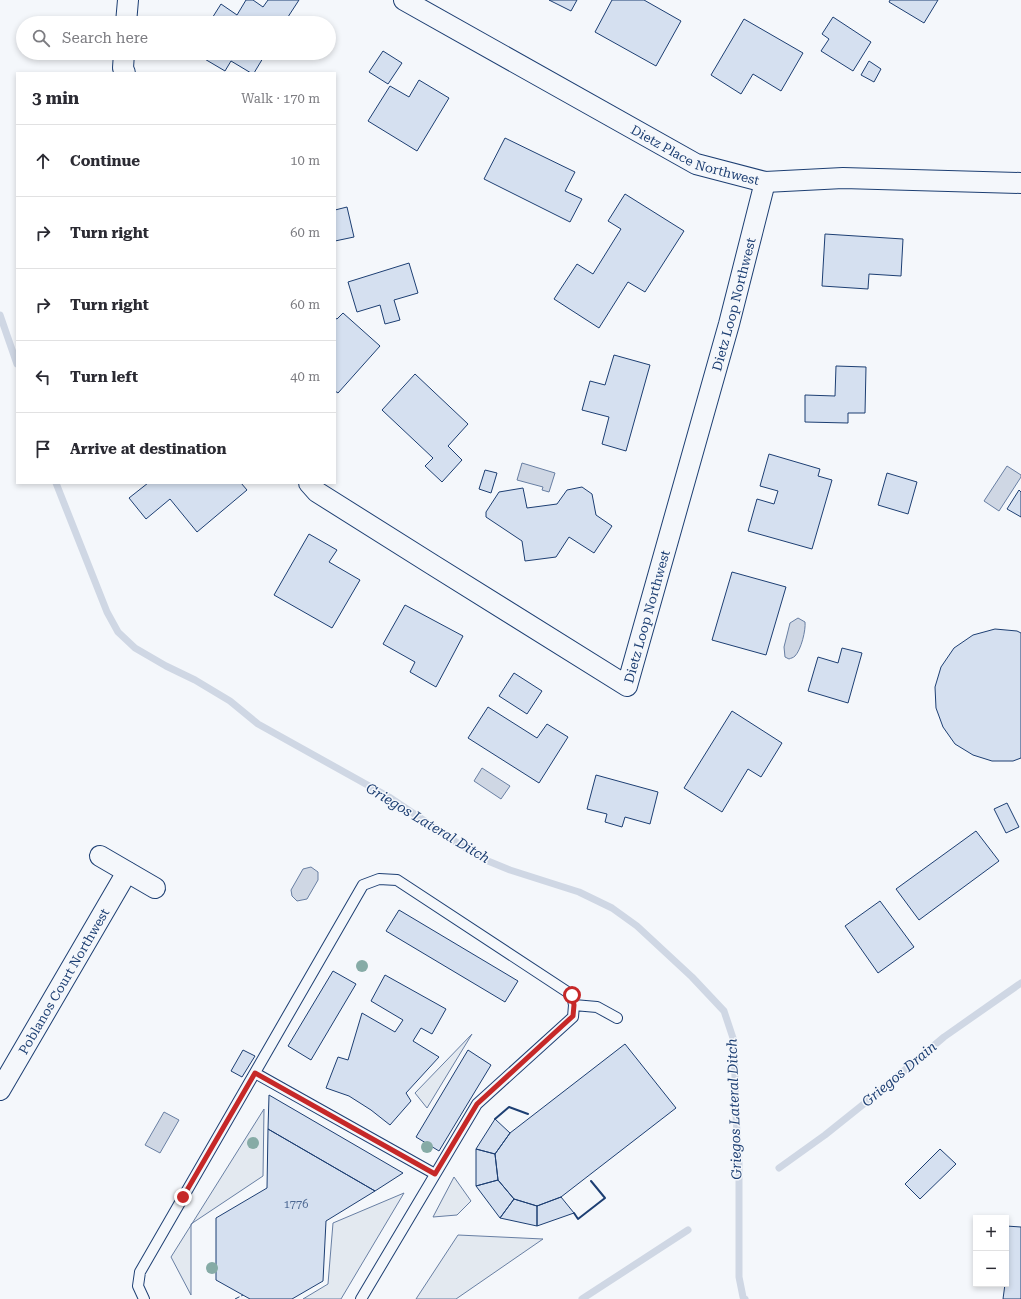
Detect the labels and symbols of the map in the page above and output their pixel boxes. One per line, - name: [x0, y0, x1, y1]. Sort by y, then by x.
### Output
- street label: Dietz Place Northwest: [628, 122, 761, 188]
- street label: Dietz Loop Northwest: [709, 236, 759, 373]
- street label: Dietz Loop Northwest: [621, 548, 673, 685]
- water label: Griegos Lateral Ditch: [363, 780, 493, 867]
- street label: Poblanos Court Northwest: [16, 906, 112, 1057]
- route start: [563, 986, 581, 1004]
- water label: Griegos Lateral Ditch: [724, 1038, 744, 1180]
- water label: Griegos Drain: [859, 1038, 940, 1110]
- route end: [174, 1188, 192, 1206]
- house number: 1776: [284, 1198, 308, 1211]

